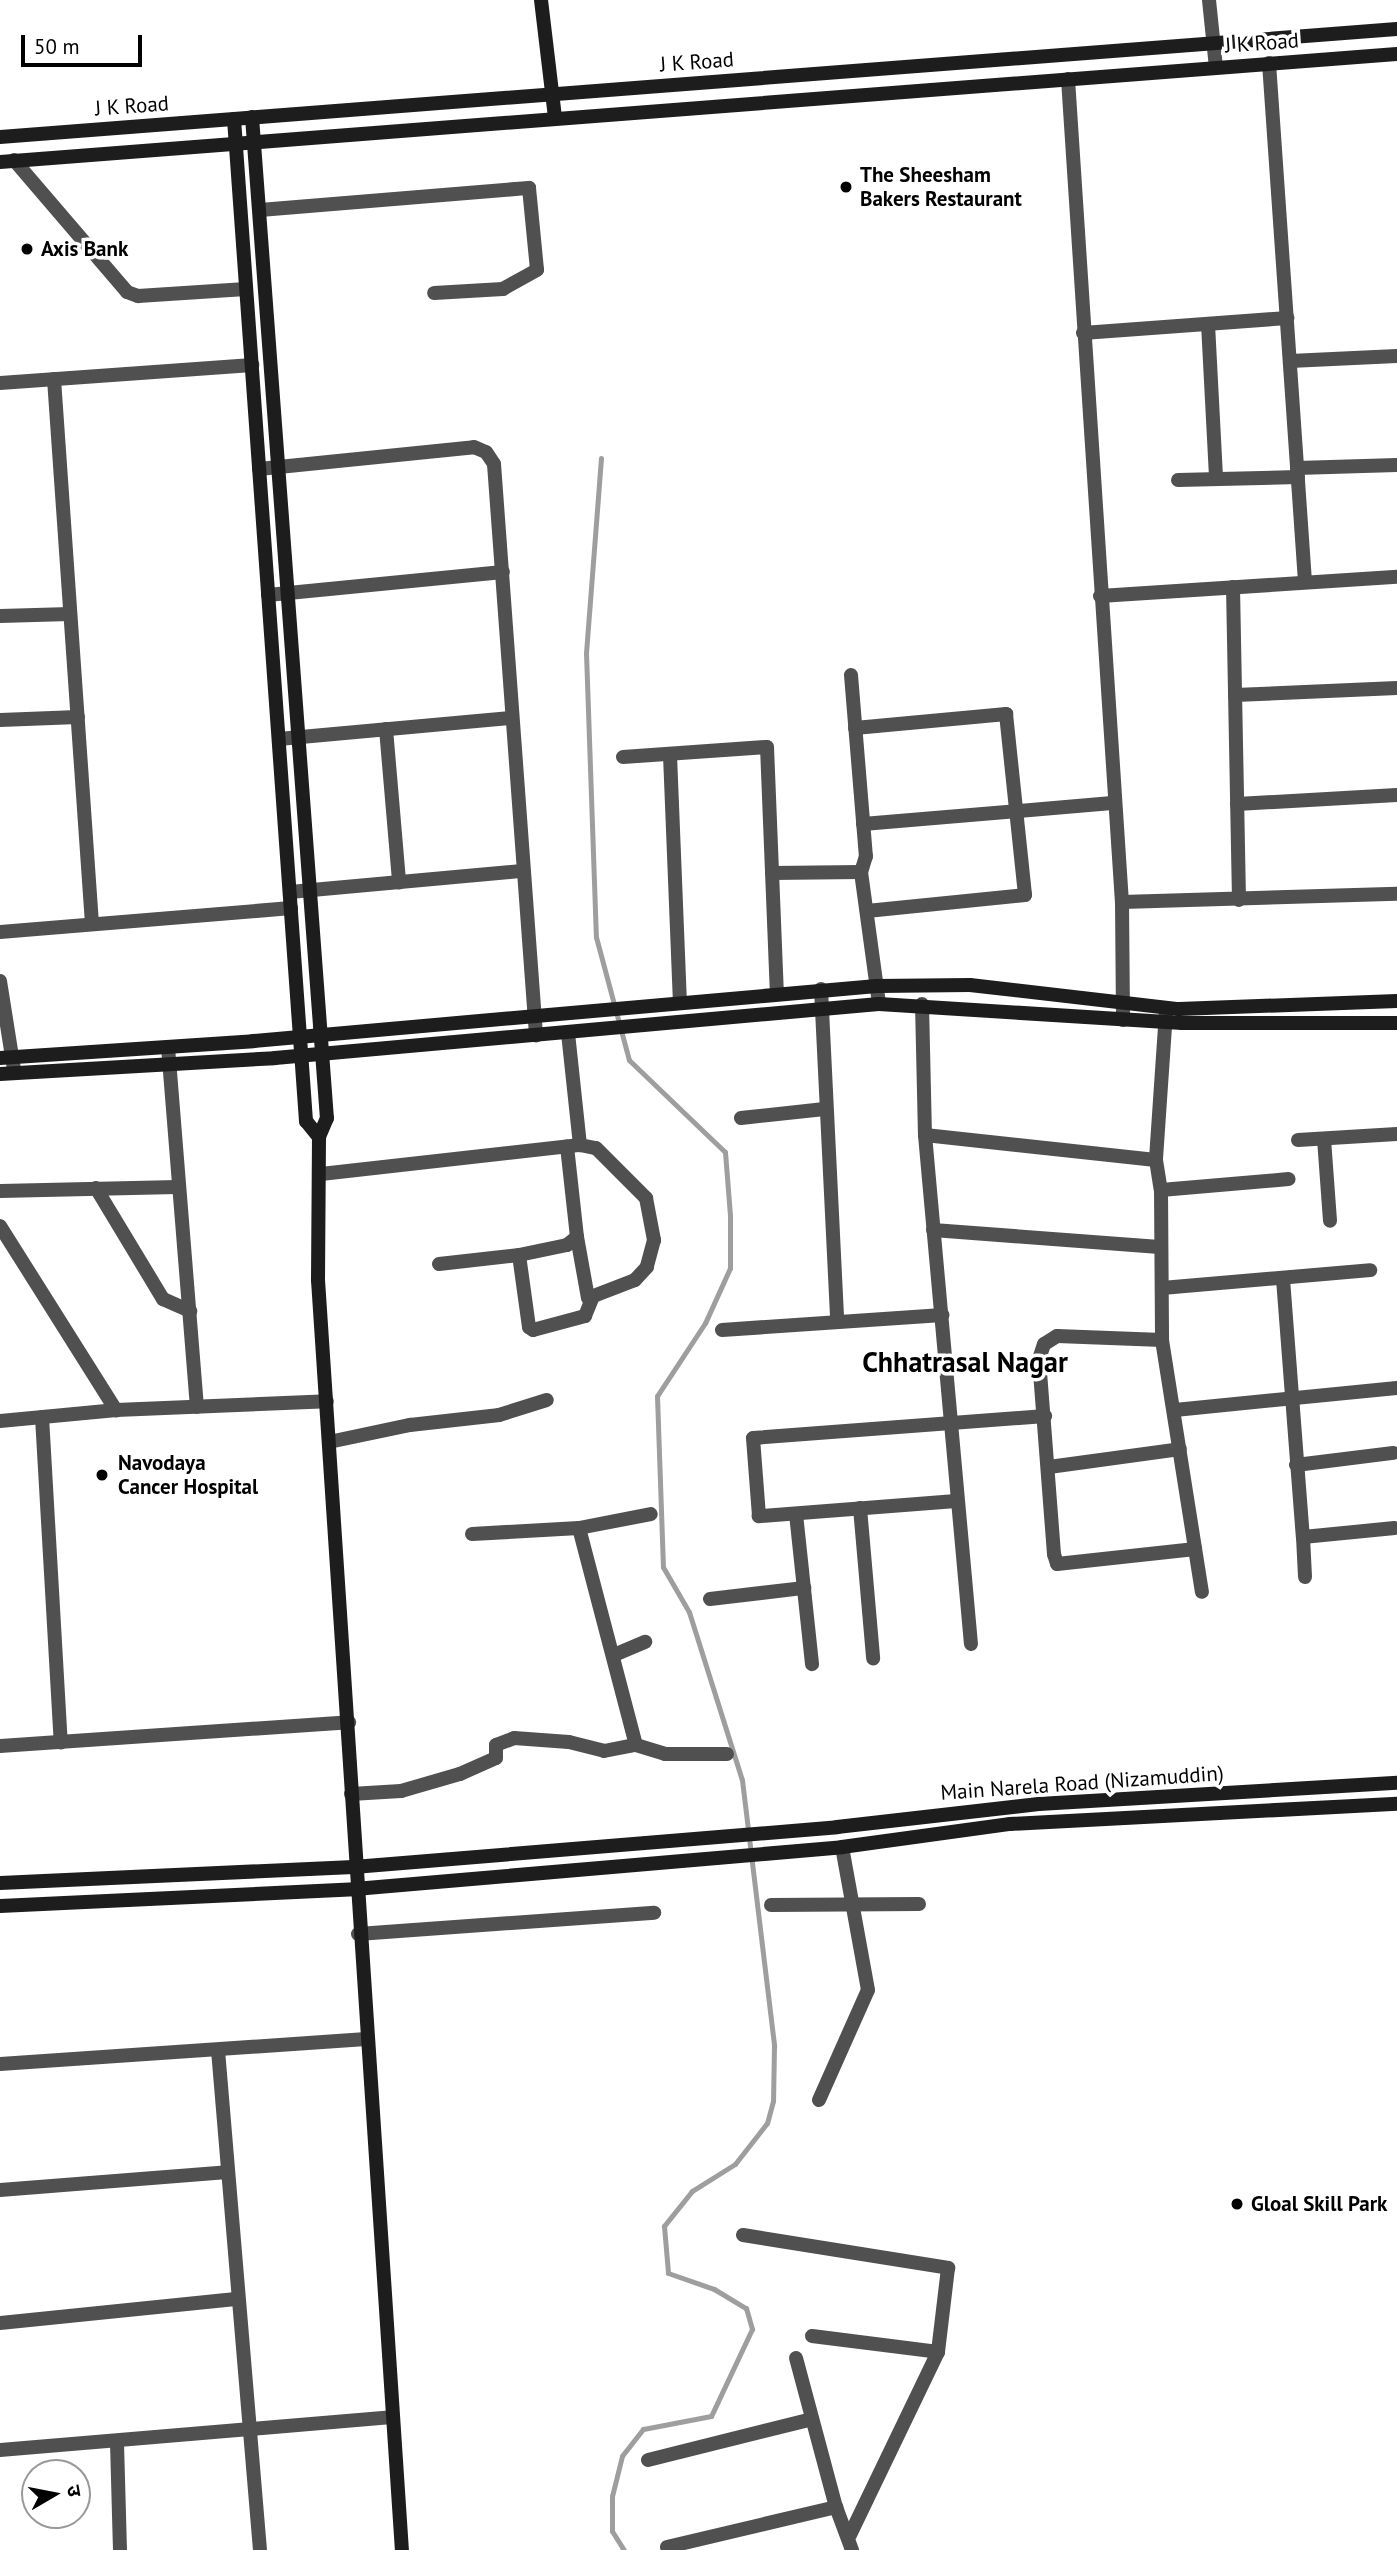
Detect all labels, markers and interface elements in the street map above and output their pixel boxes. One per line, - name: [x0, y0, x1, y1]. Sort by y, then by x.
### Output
- scale bar: [24, 21, 145, 65]
- street label: J K Road: [1224, 28, 1300, 58]
- text: 50 m: [34, 33, 80, 60]
- street label: J K Road: [659, 47, 735, 77]
- street label: J K Road: [94, 91, 170, 121]
- place label: The Sheesham Bakers Restaurant: [860, 162, 1022, 212]
- marker: The Sheesham Bakers Restaurant: [838, 179, 854, 195]
- place label: Axis Bank: [41, 236, 128, 262]
- marker: Axis Bank: [19, 241, 35, 257]
- district label: Chhatrasal Nagar: [862, 1345, 1068, 1379]
- place label: Navodaya Cancer Hospital: [118, 1450, 258, 1500]
- marker: Navodaya Cancer Hospital: [92, 1465, 112, 1485]
- street label: Main Narela Road (Nizamuddin): [940, 1761, 1224, 1805]
- place label: Gloal Skill Park: [1251, 2191, 1387, 2217]
- marker: Gloal Skill Park: [1229, 2196, 1245, 2212]
- north arrow: [21, 2459, 91, 2529]
- text: उ: [62, 2483, 87, 2498]

